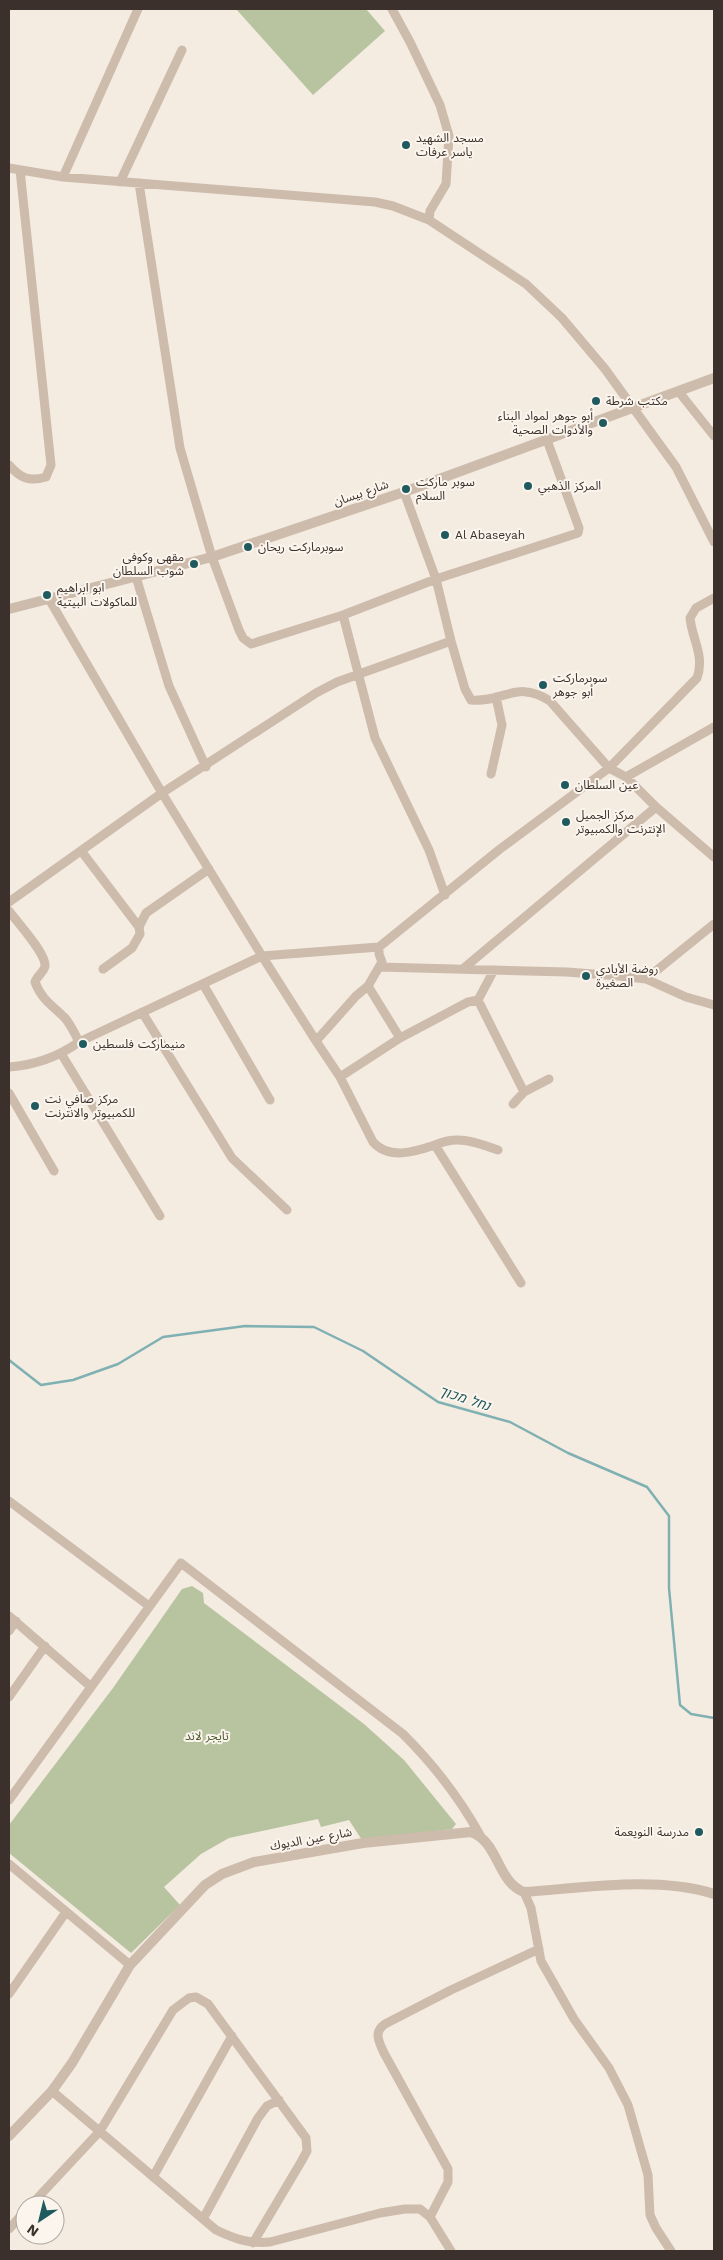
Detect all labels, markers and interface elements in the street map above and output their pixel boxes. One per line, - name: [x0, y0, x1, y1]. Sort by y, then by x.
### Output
- place label: مسجد الشهيد ياسر عرفات: [416, 131, 484, 159]
- marker: مسجد الشهيد ياسر عرفات: [400, 139, 412, 151]
- place label: مكتب شرطة: [606, 394, 668, 408]
- marker: مكتب شرطة: [590, 395, 602, 407]
- place label: أبو جوهر لمواد البناء والأدوات الصحية: [498, 408, 593, 437]
- marker: أبو جوهر لمواد البناء والأدوات الصحية: [597, 417, 609, 429]
- place label: سوبر ماركت السلام: [416, 475, 475, 505]
- street label: شارع بيسان: [332, 477, 391, 511]
- place label: المركز الذهبي: [538, 479, 601, 496]
- marker: المركز الذهبي: [522, 480, 534, 492]
- marker: سوبر ماركت السلام: [400, 483, 412, 495]
- place label: Al Abaseyah: [455, 528, 525, 542]
- marker: Al Abaseyah: [439, 529, 451, 541]
- place label: سوبرماركت ريحان: [258, 540, 343, 554]
- marker: سوبرماركت ريحان: [242, 541, 254, 553]
- place label: مقهى وكوفي شوب السلطان: [113, 550, 184, 578]
- marker: مقهى وكوفي شوب السلطان: [188, 558, 200, 570]
- place label: ابو ابراهيم للماكولات البيتية: [57, 581, 137, 609]
- marker: ابو ابراهيم للماكولات البيتية: [41, 589, 53, 601]
- place label: سوبرماركت أبو جوهر: [552, 671, 607, 699]
- marker: سوبرماركت أبو جوهر: [537, 679, 549, 691]
- place label: عين السلطان: [575, 778, 638, 792]
- marker: عين السلطان: [559, 779, 571, 791]
- place label: مركز الجميل الإنترنت والكمبيوتر: [575, 808, 665, 837]
- marker: مركز الجميل الإنترنت والكمبيوتر: [560, 816, 572, 828]
- place label: روضة الأيادي الصغيرة: [596, 962, 658, 990]
- marker: روضة الأيادي الصغيرة: [580, 970, 592, 982]
- place label: منيماركت فلسطين: [93, 1037, 185, 1051]
- marker: منيماركت فلسطين: [77, 1038, 89, 1050]
- place label: مركز صافي نت للكمبيوتر والانترنت: [45, 1092, 135, 1120]
- marker: مركز صافي نت للكمبيوتر والانترنت: [29, 1100, 41, 1112]
- water label: נחל מכוך: [437, 1382, 494, 1414]
- park label: تايجر لاند: [185, 1729, 229, 1743]
- street label: شارع عين الديوك: [269, 1825, 353, 1855]
- place label: مدرسة النويعمة: [615, 1825, 689, 1839]
- marker: مدرسة النويعمة: [693, 1826, 705, 1838]
- north arrow: [15, 2195, 65, 2245]
- text: N: [24, 2221, 41, 2240]

